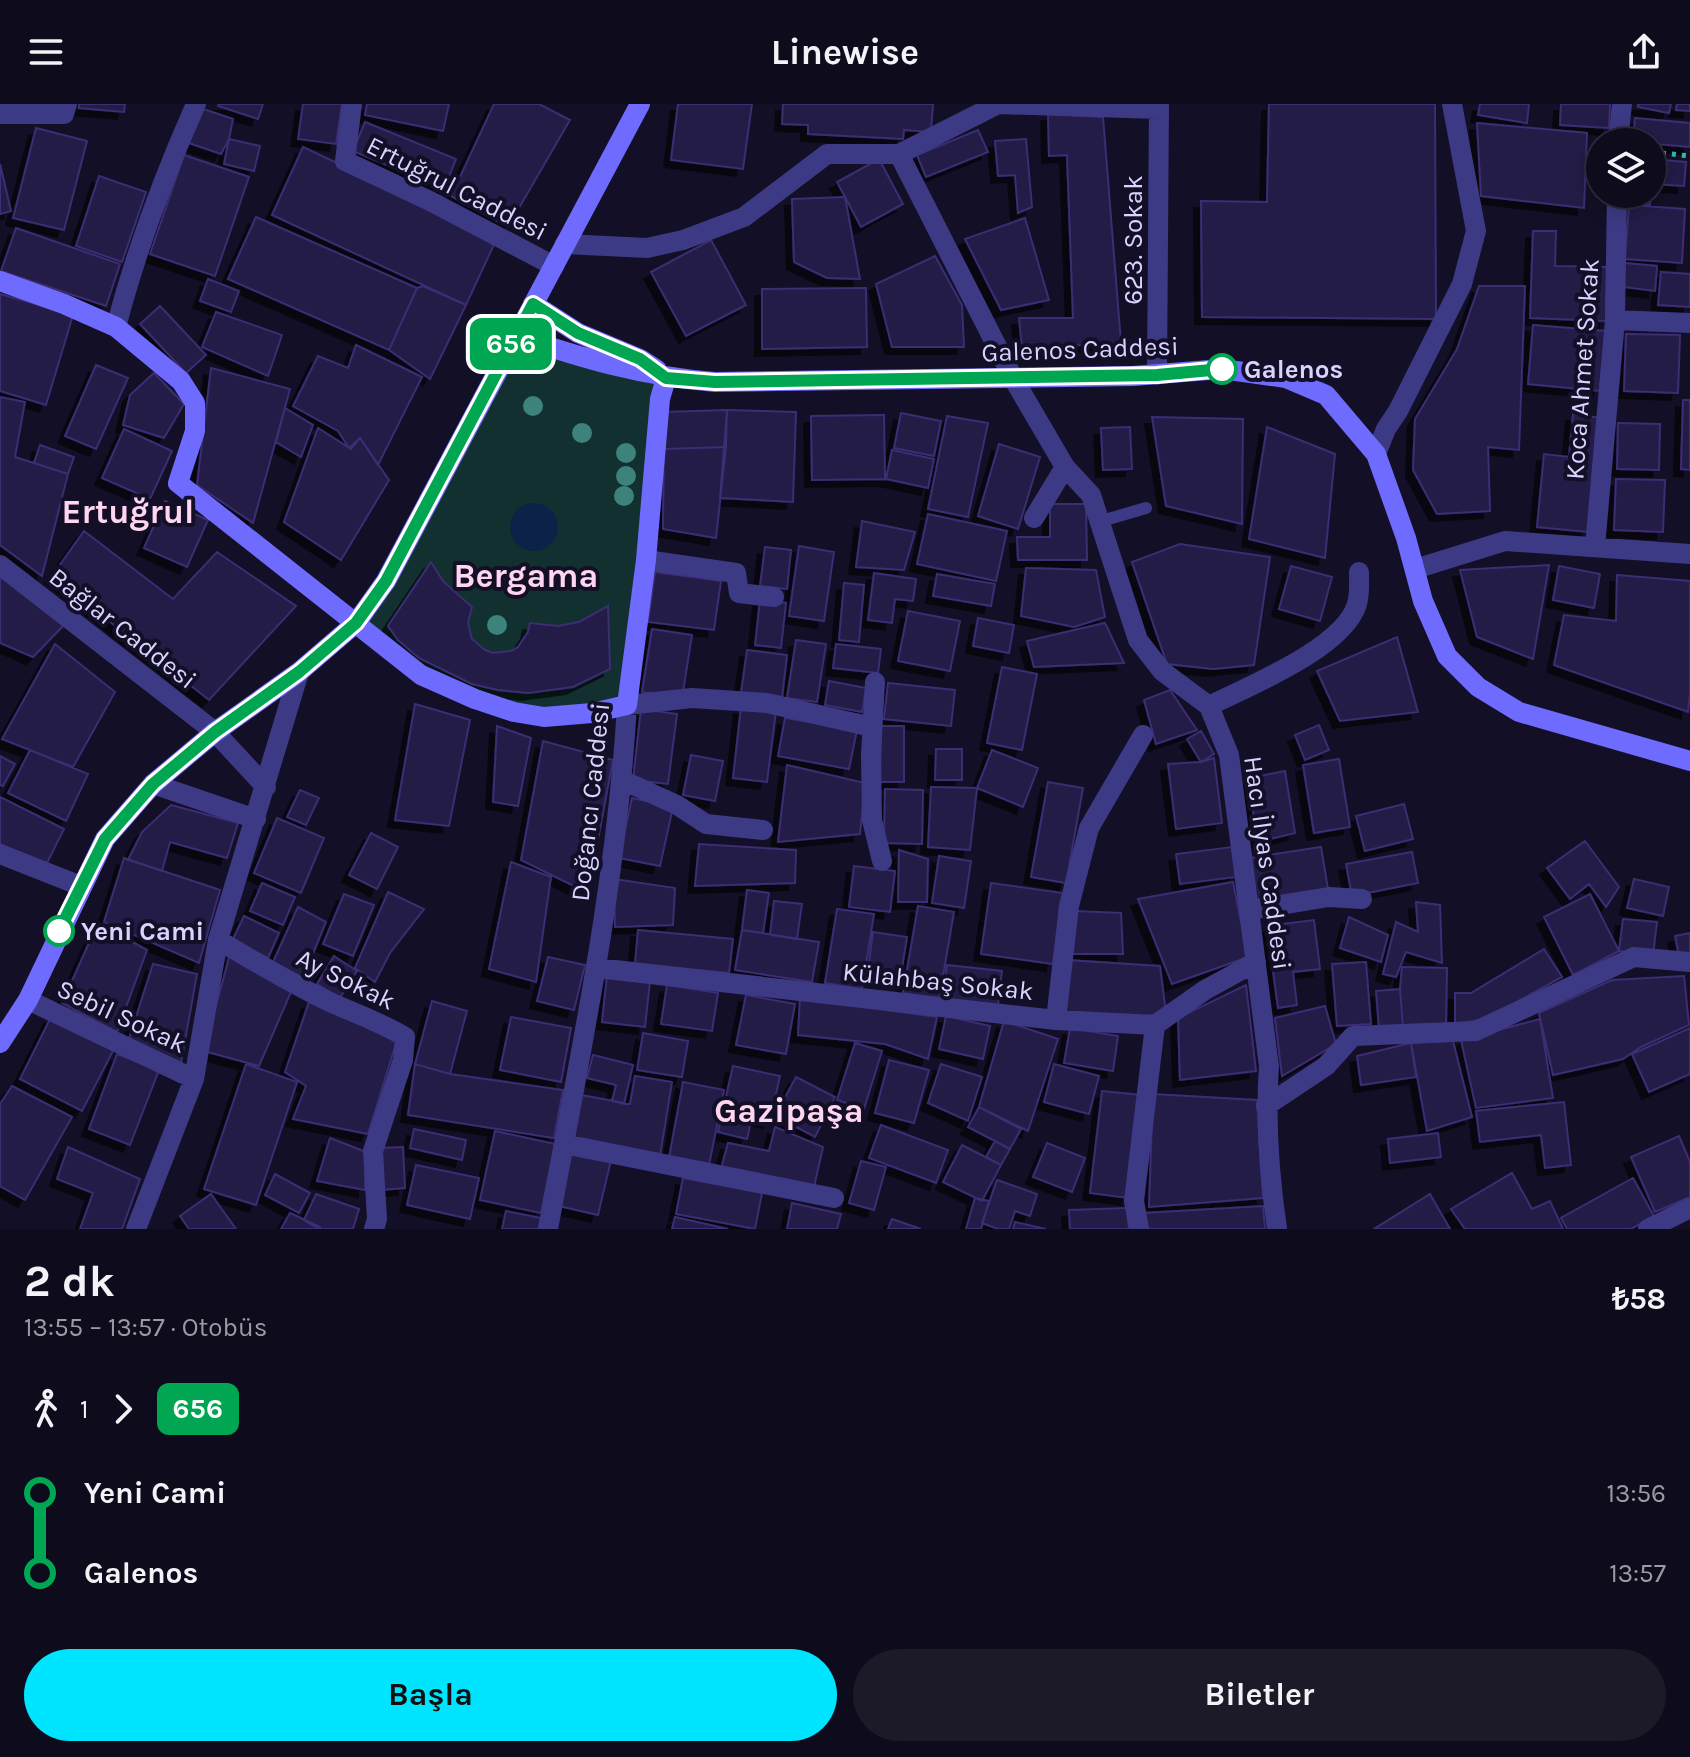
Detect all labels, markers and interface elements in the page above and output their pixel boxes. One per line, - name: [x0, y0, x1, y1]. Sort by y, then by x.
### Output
- icon: menu: [24, 30, 68, 74]
- icon: share: [1622, 30, 1666, 74]
- text: Linewise: [771, 31, 919, 73]
- map controls: [1586, 128, 1666, 208]
- button: layers: [1586, 128, 1666, 208]
- street label: Ertuğrul Caddesi: [361, 130, 552, 247]
- street label: 623. Sokak: [1118, 175, 1149, 305]
- street label: Koca Ahmet Sokak: [1559, 257, 1606, 481]
- line badge: 656: [465, 318, 557, 370]
- text: 656: [486, 327, 536, 360]
- street label: Galenos Caddesi: [981, 331, 1179, 368]
- marker: Galenos: [1207, 354, 1237, 384]
- place label: Galenos: [1244, 354, 1343, 385]
- district label: Ertuğrul: [62, 492, 194, 532]
- district label: Bergama: [454, 556, 598, 596]
- street label: Bağlar Caddesi: [43, 561, 202, 695]
- street label: Doğancı Caddesi: [565, 701, 616, 903]
- street label: Hacı İlyas Caddesi: [1237, 754, 1298, 972]
- marker: Yeni Cami: [44, 916, 74, 946]
- place label: Yeni Cami: [81, 916, 204, 947]
- street label: Ay Sokak: [291, 942, 400, 1017]
- street label: Külahbaş Sokak: [841, 956, 1035, 1007]
- street label: Sebil Sokak: [52, 973, 191, 1060]
- district label: Gazipaşa: [714, 1091, 864, 1131]
- text: 2 dk: [24, 1256, 115, 1307]
- text: ₺58: [1612, 1281, 1666, 1317]
- text: 13:55 – 13:57 · Otobüs: [24, 1312, 267, 1343]
- icon: walk: [24, 1387, 68, 1431]
- icon: forward: [101, 1387, 145, 1431]
- text: 656: [173, 1392, 223, 1425]
- text: 1: [80, 1394, 89, 1425]
- text: Yeni Cami: [84, 1475, 226, 1511]
- text: 13:56: [1606, 1478, 1666, 1509]
- text: Galenos: [84, 1555, 198, 1591]
- text: 13:57: [1609, 1558, 1666, 1589]
- button: Başla: [24, 1649, 837, 1741]
- button: Biletler: [853, 1649, 1666, 1741]

